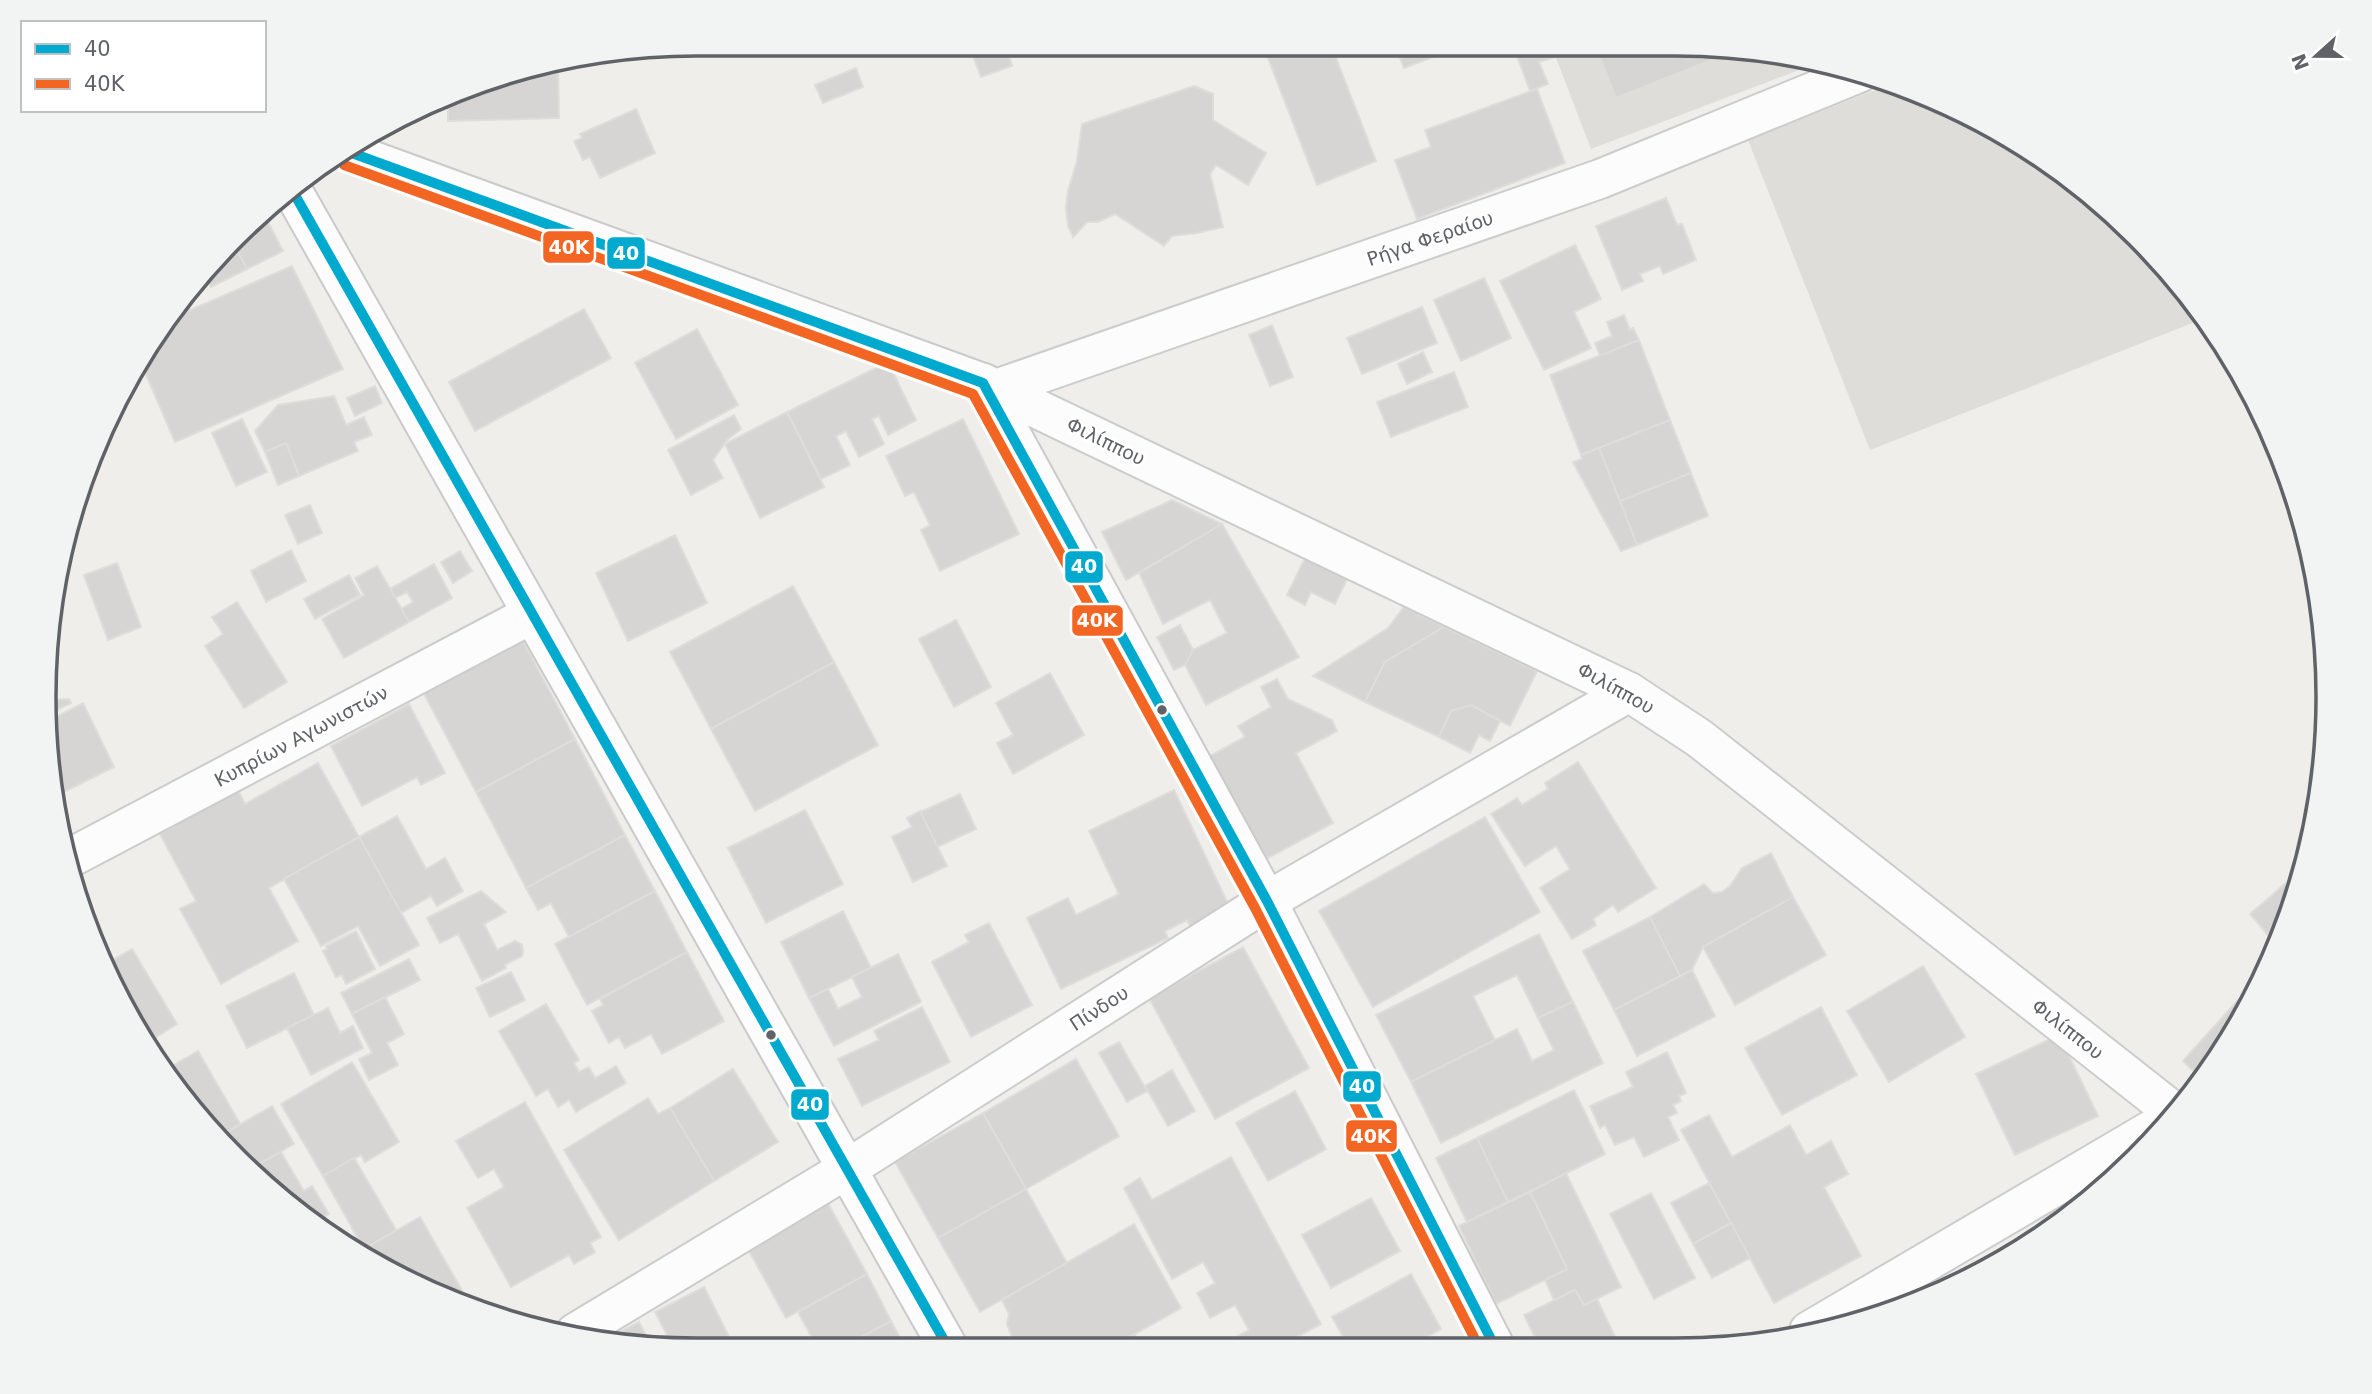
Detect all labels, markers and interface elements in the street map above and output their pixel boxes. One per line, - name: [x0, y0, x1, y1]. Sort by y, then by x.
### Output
- legend: [21, 21, 266, 112]
- north arrow: [2281, 21, 2351, 91]
- text: 40: [84, 37, 111, 61]
- text: N: [2287, 51, 2313, 73]
- text: 40Κ: [84, 72, 126, 96]
- street label: Ρήγα Φεραίου: [1364, 206, 1496, 270]
- line badge: 40Κ: [542, 230, 595, 264]
- text: 40Κ: [548, 236, 591, 258]
- line badge: 40: [606, 236, 646, 270]
- text: 40: [613, 242, 639, 264]
- street label: Φιλίππου: [1063, 413, 1149, 469]
- line badge: 40: [1064, 550, 1104, 584]
- text: 40: [1071, 555, 1097, 577]
- line badge: 40Κ: [1071, 604, 1124, 637]
- text: 40Κ: [1076, 609, 1119, 631]
- street label: Φιλίππου: [1574, 658, 1658, 718]
- street label: Κυπρίων Αγωνιστών: [211, 681, 391, 791]
- unlabelled marker: [1155, 703, 1169, 717]
- street label: Πίνδου: [1066, 981, 1132, 1035]
- street label: Φιλίππου: [2028, 994, 2108, 1064]
- unlabelled marker: [764, 1028, 778, 1042]
- line badge: 40: [1342, 1070, 1382, 1103]
- text: 40: [1349, 1075, 1375, 1097]
- line badge: 40: [790, 1088, 830, 1121]
- text: 40: [797, 1093, 823, 1115]
- line badge: 40Κ: [1345, 1119, 1398, 1153]
- text: 40Κ: [1350, 1125, 1393, 1147]

